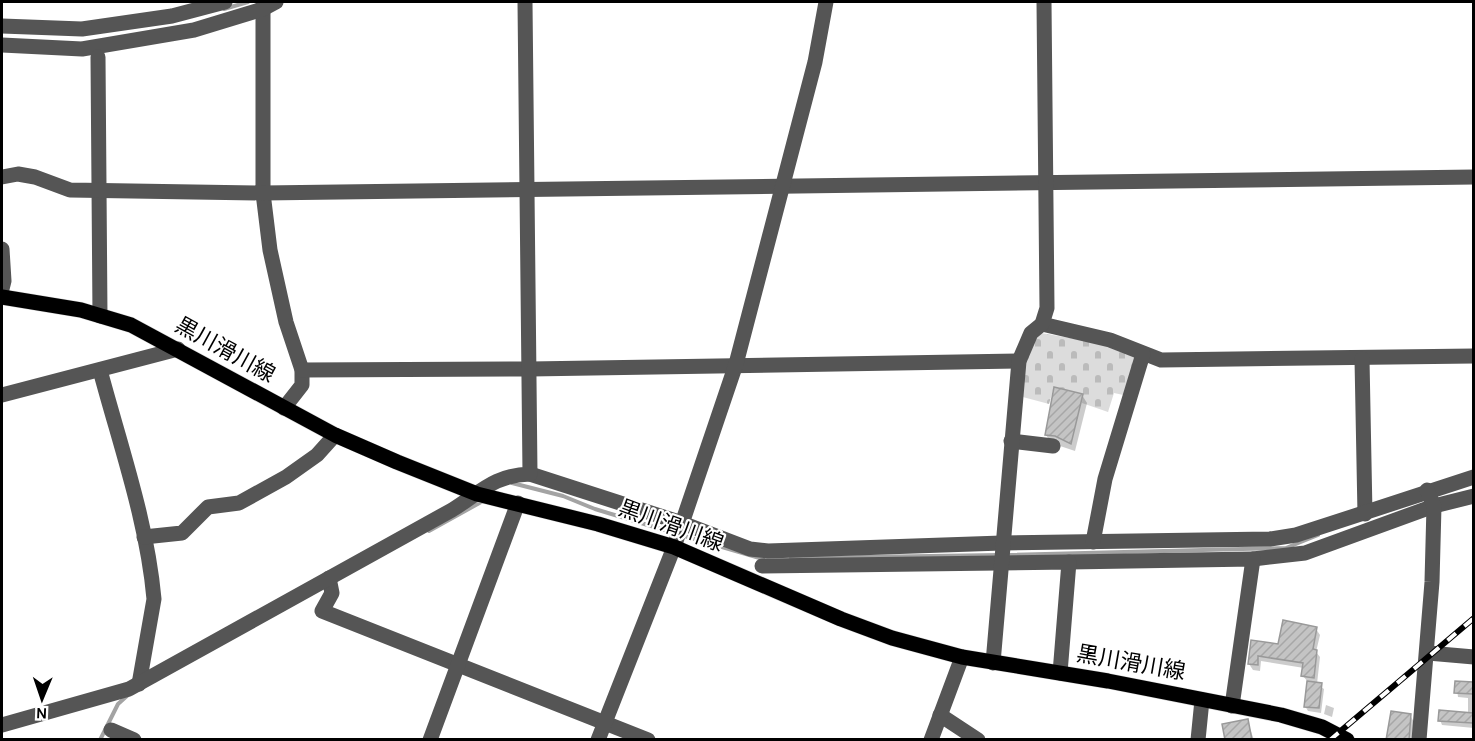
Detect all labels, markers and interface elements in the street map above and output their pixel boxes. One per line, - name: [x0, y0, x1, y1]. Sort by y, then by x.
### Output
- street label: 黒川滑川線: [171, 312, 279, 388]
- street label: 黒川滑川線: [615, 495, 727, 557]
- street label: 黒川滑川線: [1075, 641, 1187, 685]
- north arrow: [12, 669, 72, 729]
- text: N: [35, 704, 48, 723]

